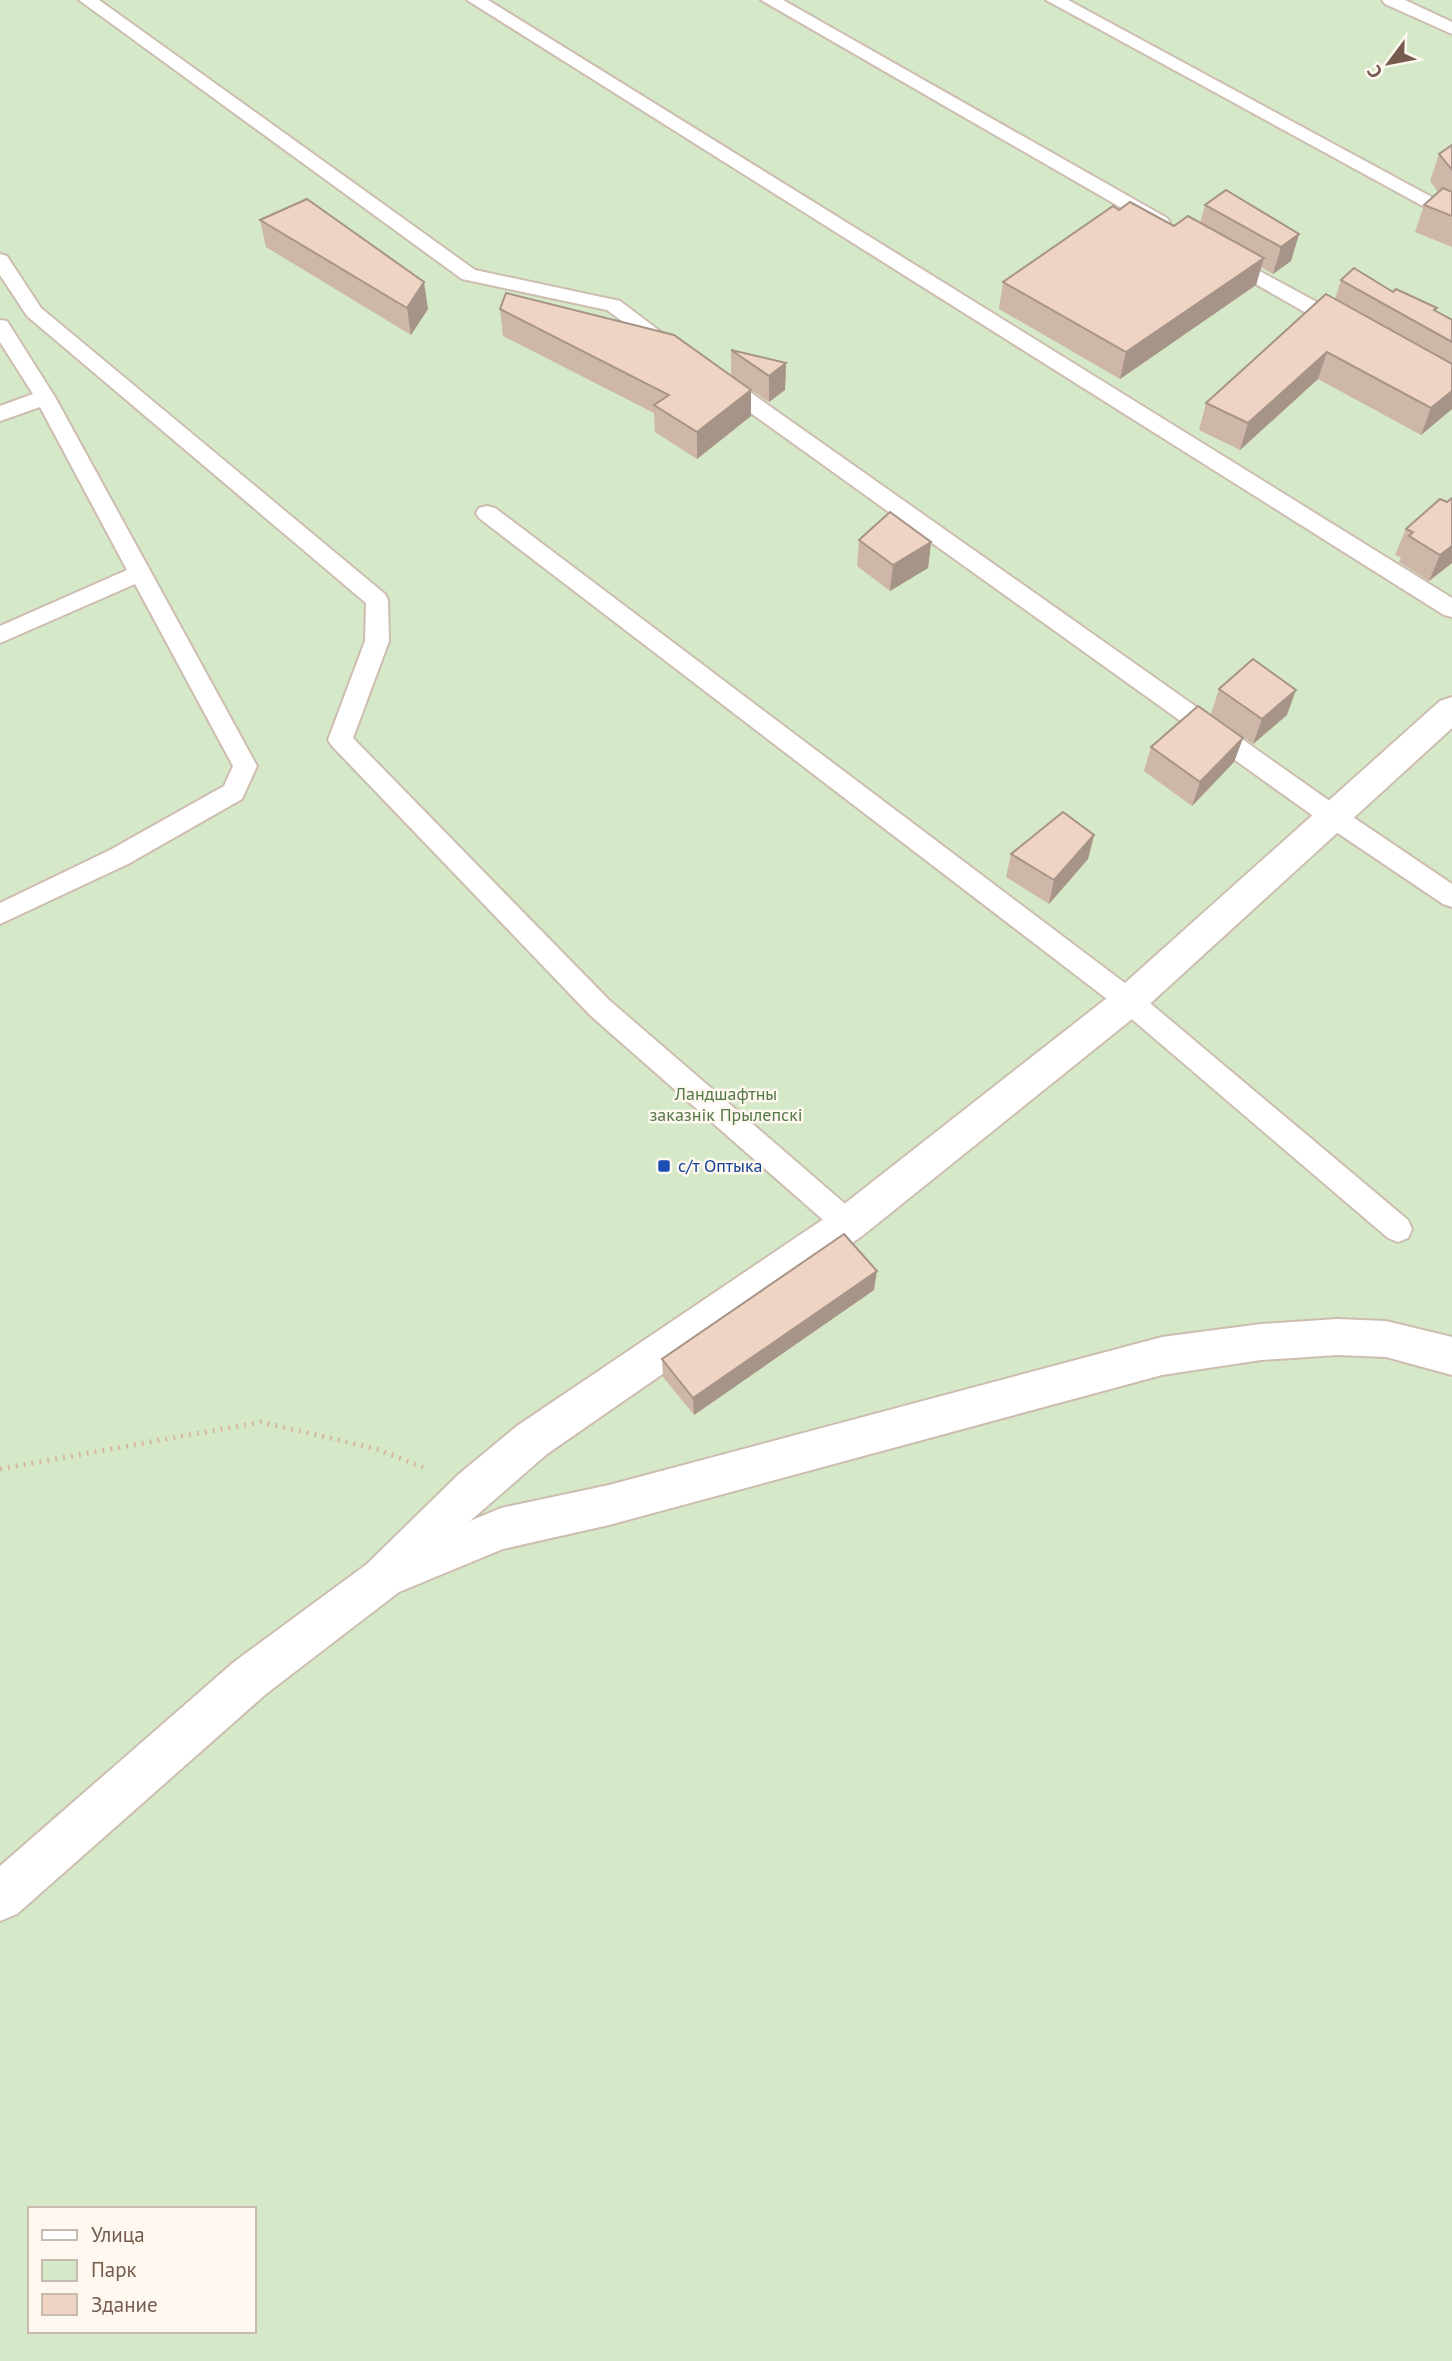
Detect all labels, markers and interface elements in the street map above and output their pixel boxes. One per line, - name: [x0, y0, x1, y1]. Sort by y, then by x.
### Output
- north arrow: [1354, 28, 1424, 98]
- text: С: [1361, 61, 1388, 83]
- park label: Ландшафтны заказнік Прылепскі: [649, 1082, 803, 1126]
- place label: с/т Оптыка: [678, 1154, 762, 1177]
- marker: с/т Оптыка: [656, 1158, 672, 1174]
- legend: [28, 2207, 256, 2333]
- text: Улица: [91, 2221, 145, 2248]
- text: Парк: [91, 2256, 137, 2283]
- text: Здание: [91, 2291, 158, 2318]

